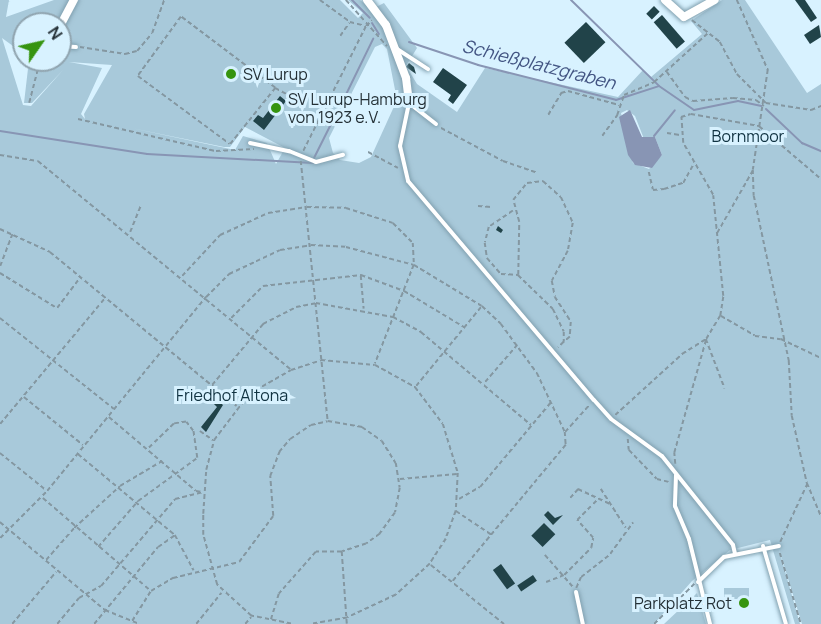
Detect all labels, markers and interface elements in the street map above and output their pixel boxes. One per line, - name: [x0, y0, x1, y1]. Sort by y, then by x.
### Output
- north arrow: [12, 12, 72, 72]
- text: N: [43, 22, 68, 44]
- water label: Schießplatzgraben: [460, 35, 618, 93]
- place label: SV Lurup: [243, 64, 308, 84]
- marker: SV Lurup: [224, 67, 238, 81]
- place label: SV Lurup-Hamburg von 1923 e.V.: [288, 89, 427, 127]
- marker: SV Lurup-Hamburg von 1923 e.V.: [269, 101, 283, 115]
- park label: Bornmoor: [712, 126, 784, 146]
- park label: Friedhof Altona: [176, 385, 288, 405]
- place label: Parkplatz Rot: [634, 593, 732, 613]
- marker: Parkplatz Rot: [737, 596, 751, 610]

